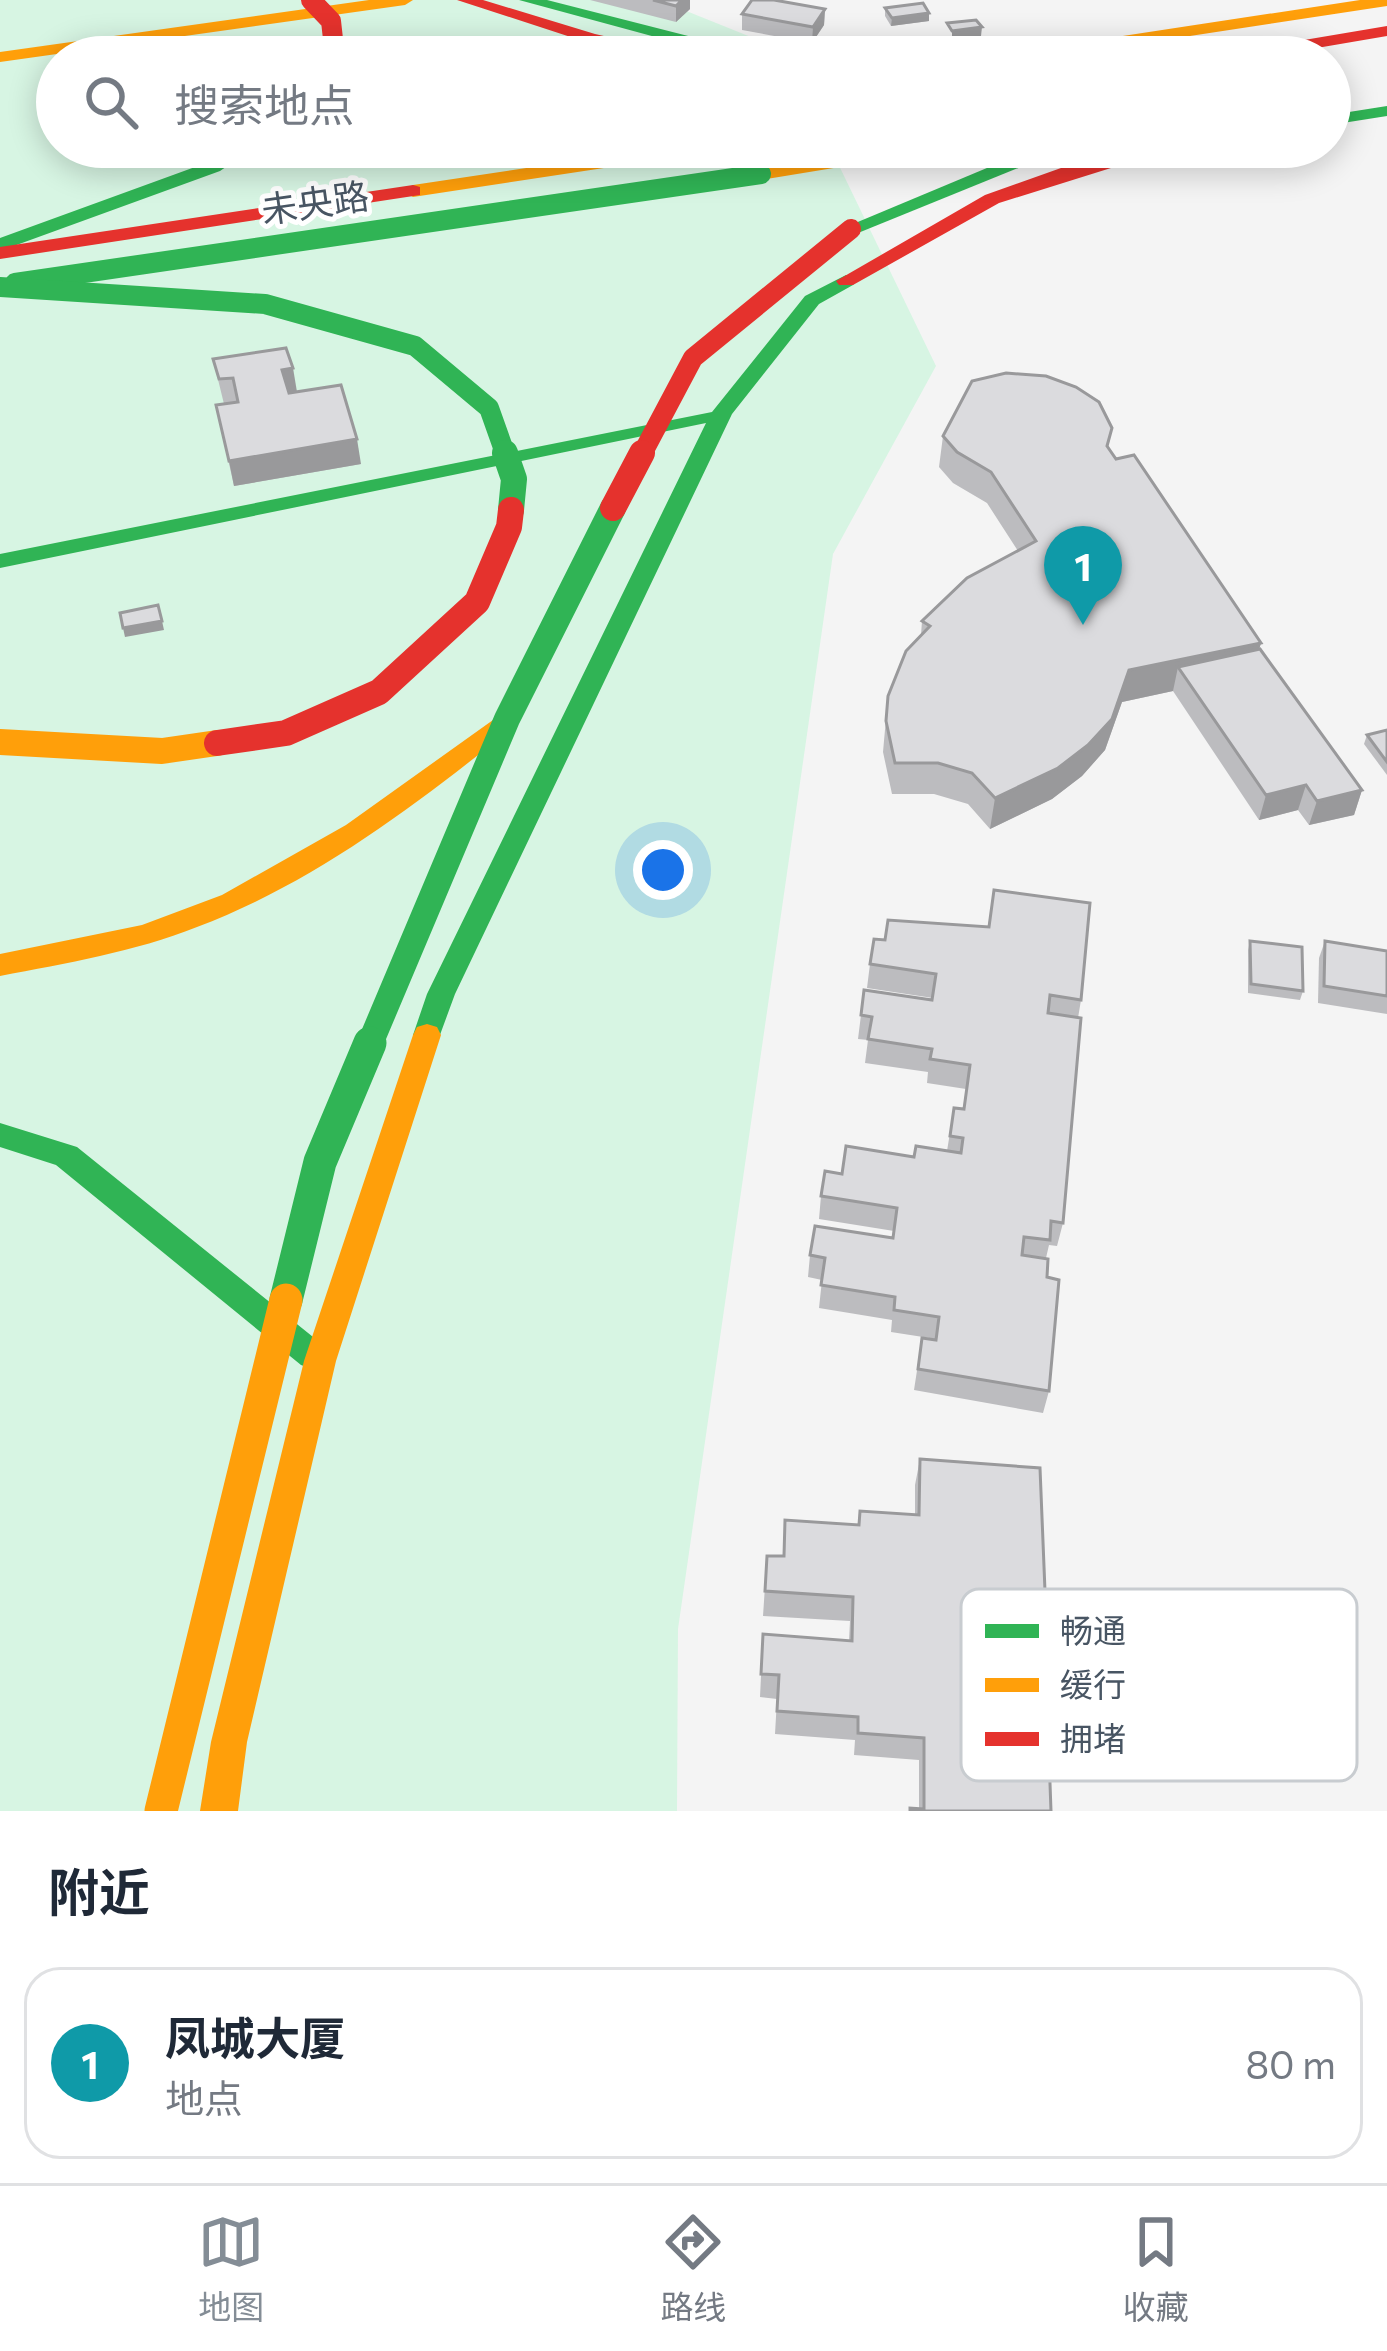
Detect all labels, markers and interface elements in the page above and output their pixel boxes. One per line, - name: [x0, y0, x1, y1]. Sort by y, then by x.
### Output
- search box: [36, 36, 1351, 168]
- icon: search: [78, 69, 144, 135]
- text: 搜索地点: [174, 76, 354, 131]
- street label: 未央路: [258, 172, 371, 230]
- pin: 1: [1044, 526, 1122, 625]
- your location: [633, 840, 693, 900]
- legend: [961, 1589, 1357, 1781]
- text: 畅通: [1060, 1609, 1126, 1650]
- text: 缓行: [1060, 1663, 1126, 1704]
- text: 拥堵: [1060, 1717, 1126, 1758]
- text: 附近: [48, 1859, 150, 1922]
- text: 凤城大厦: [165, 2009, 345, 2064]
- text: 1: [81, 2039, 99, 2087]
- text: 80 m: [1245, 2039, 1336, 2087]
- text: 地点: [165, 2073, 243, 2121]
- tab: 地图: [198, 2209, 264, 2329]
- tab: 路线: [660, 2209, 726, 2329]
- tab: 收藏: [1123, 2209, 1189, 2329]

